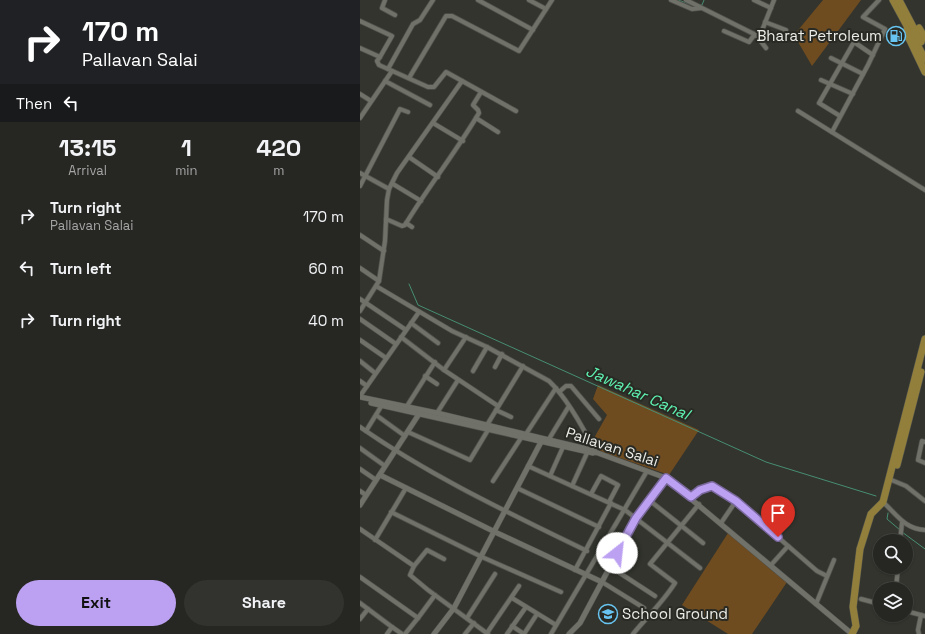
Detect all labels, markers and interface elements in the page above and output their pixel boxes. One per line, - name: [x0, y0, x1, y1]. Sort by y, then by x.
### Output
- text: 170 m: [82, 13, 159, 49]
- icon: right: [16, 16, 68, 68]
- fuel station icon: Bharat Petroleum: [885, 25, 907, 47]
- place label: Bharat Petroleum: [756, 26, 882, 45]
- text: Pallavan Salai: [82, 48, 198, 71]
- icon: left: [60, 92, 82, 114]
- text: Then: [16, 94, 52, 113]
- text: 13:15: [59, 132, 117, 163]
- text: 1: [181, 132, 192, 163]
- text: 420: [256, 132, 301, 163]
- text: Arrival: [68, 162, 107, 179]
- text: min: [175, 162, 198, 179]
- text: m: [273, 162, 284, 179]
- text: Turn right: [50, 198, 121, 217]
- icon: right: [16, 205, 38, 227]
- text: 170 m: [303, 207, 344, 226]
- text: Pallavan Salai: [50, 217, 134, 234]
- icon: left: [16, 257, 38, 279]
- text: Turn left: [50, 259, 112, 278]
- text: 60 m: [308, 259, 344, 278]
- icon: right: [16, 309, 38, 331]
- text: Turn right: [50, 311, 121, 330]
- text: 40 m: [308, 311, 344, 330]
- water label: Jawahar Canal: [583, 360, 695, 426]
- street label: Pallavan Salai: [563, 423, 661, 470]
- pin: [761, 496, 795, 537]
- icon: arrive: [767, 502, 789, 524]
- position arrow: [596, 532, 638, 574]
- map controls: [873, 534, 913, 622]
- button: search: [873, 534, 913, 574]
- button: Exit: [16, 580, 176, 626]
- button: Share: [184, 580, 344, 626]
- button: layers: [873, 582, 913, 622]
- school or university icon: School Ground: [597, 603, 619, 625]
- place label: School Ground: [622, 604, 728, 623]

